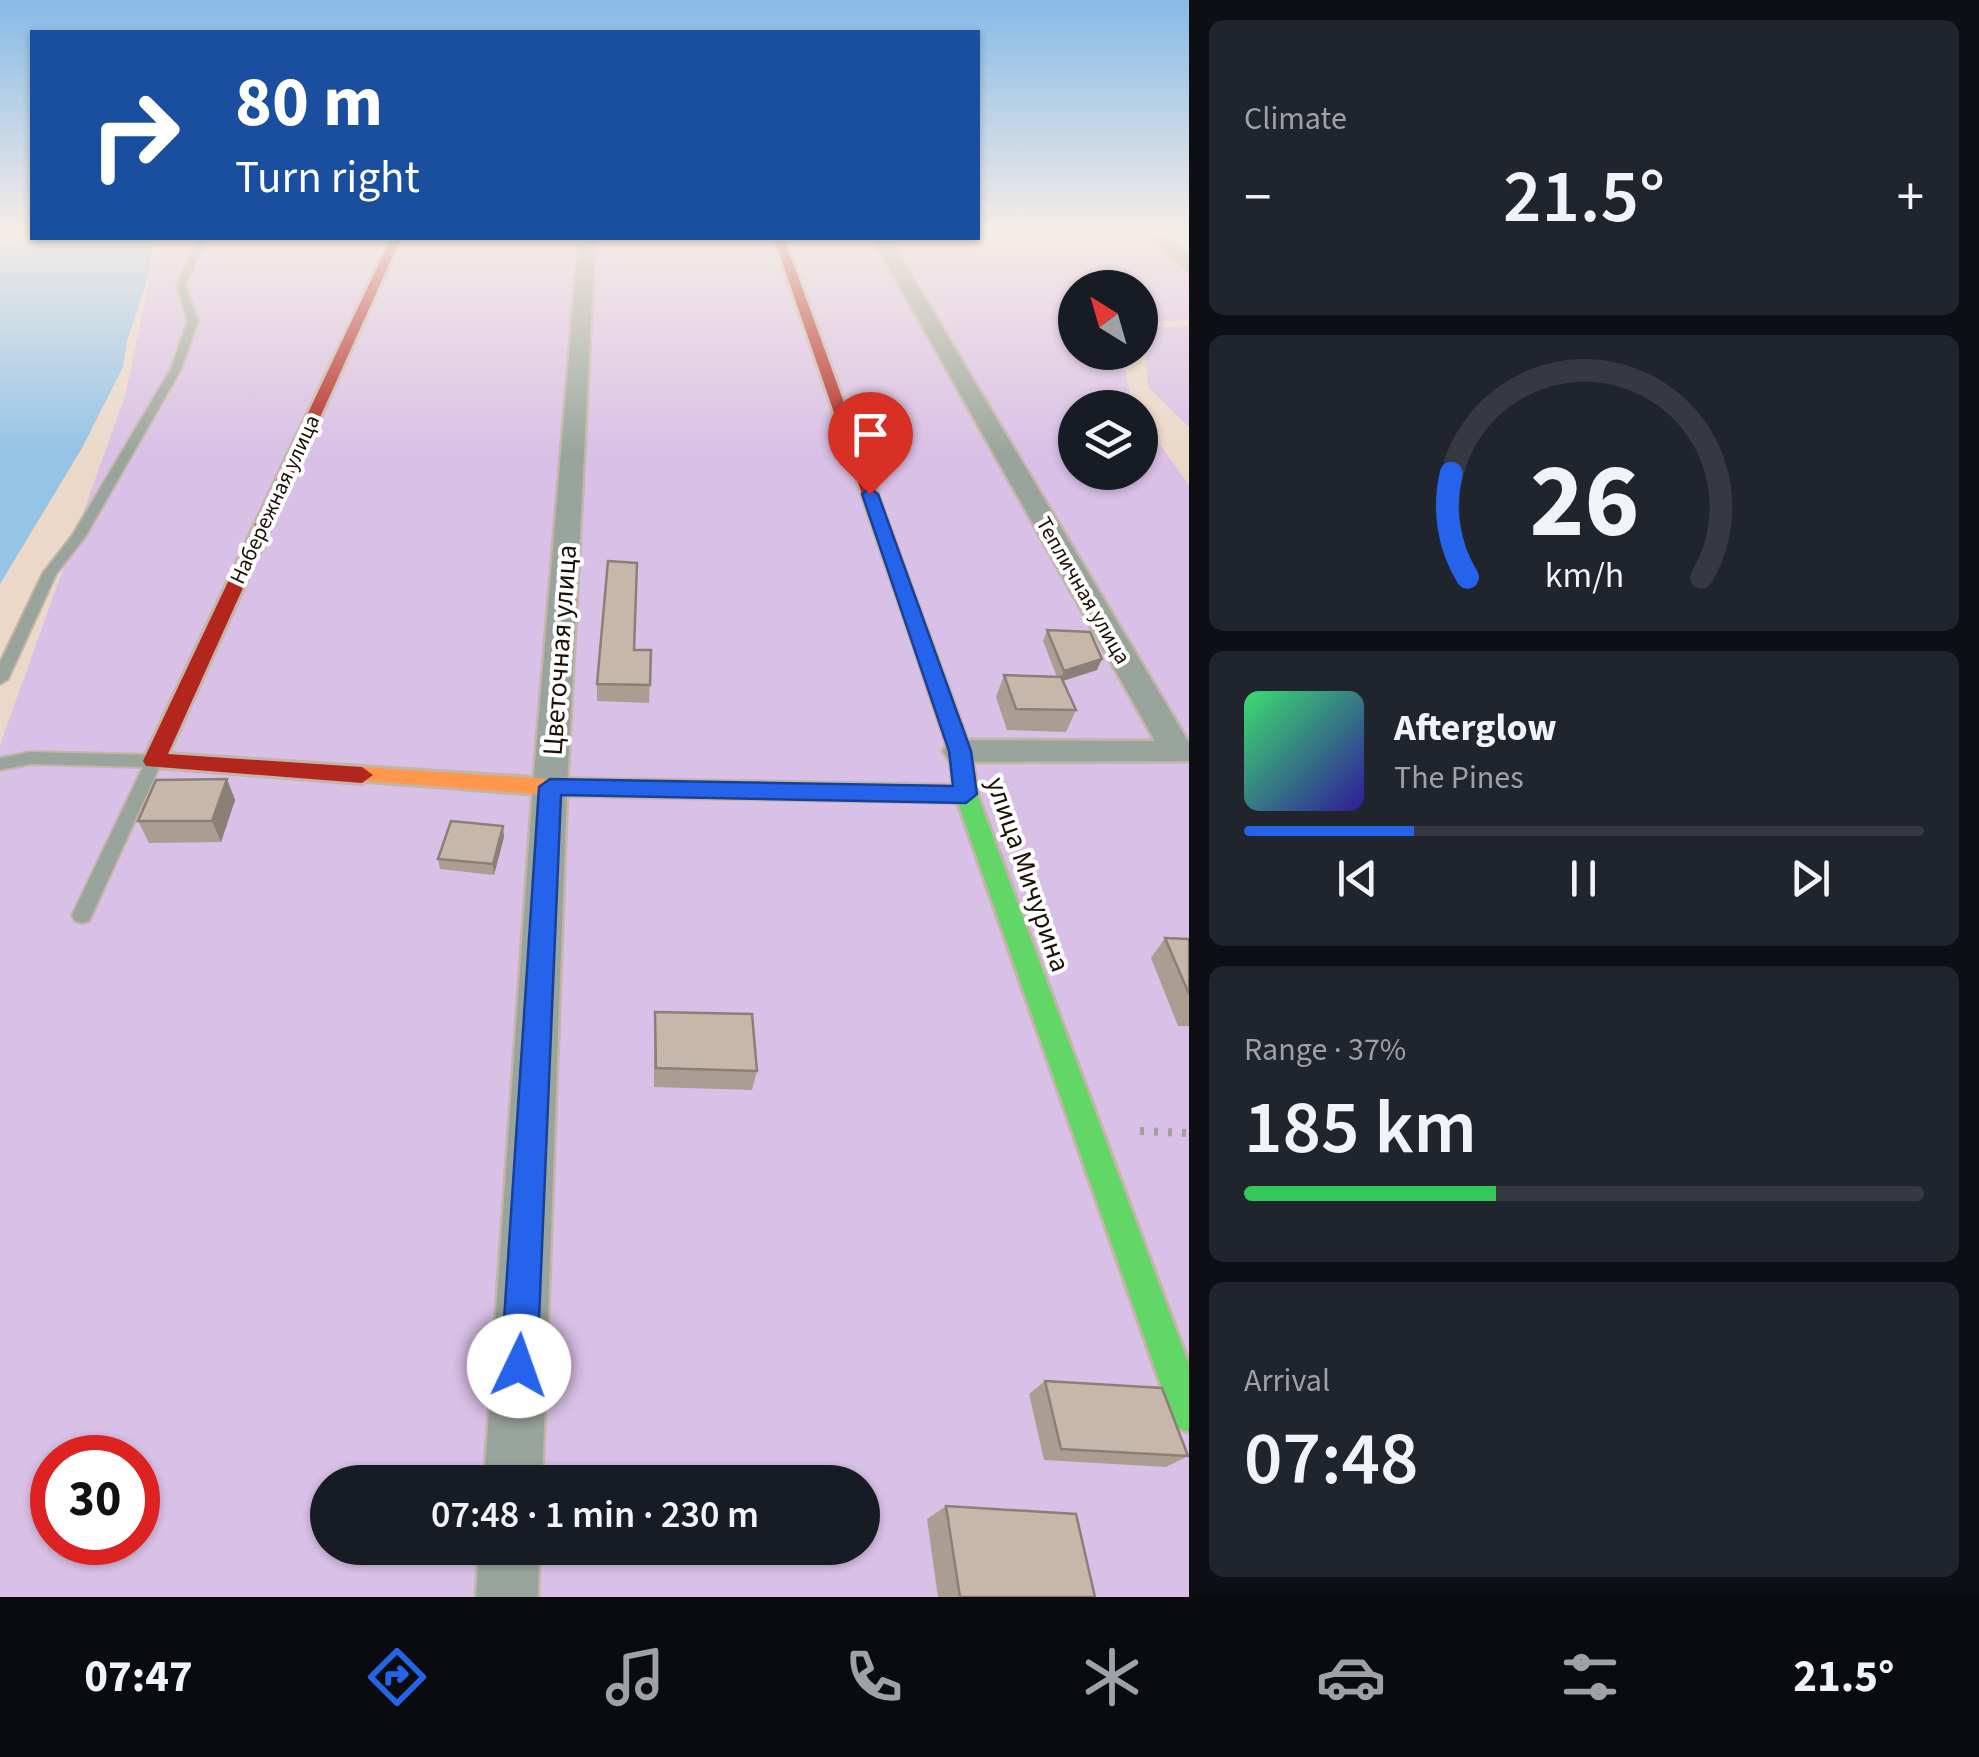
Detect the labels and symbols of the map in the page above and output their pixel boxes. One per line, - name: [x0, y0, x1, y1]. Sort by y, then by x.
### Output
- north arrow: [1058, 270, 1158, 370]
- pin: [828, 392, 913, 495]
- street label: Набережная улица: [222, 410, 328, 589]
- street label: Тепличная улица: [1028, 511, 1138, 670]
- street label: Цветочная улица: [533, 543, 587, 757]
- street label: улица Мичурина: [976, 771, 1080, 977]
- position arrow: [467, 1314, 571, 1418]
- speed limit sign: 30: [30, 1435, 160, 1565]

